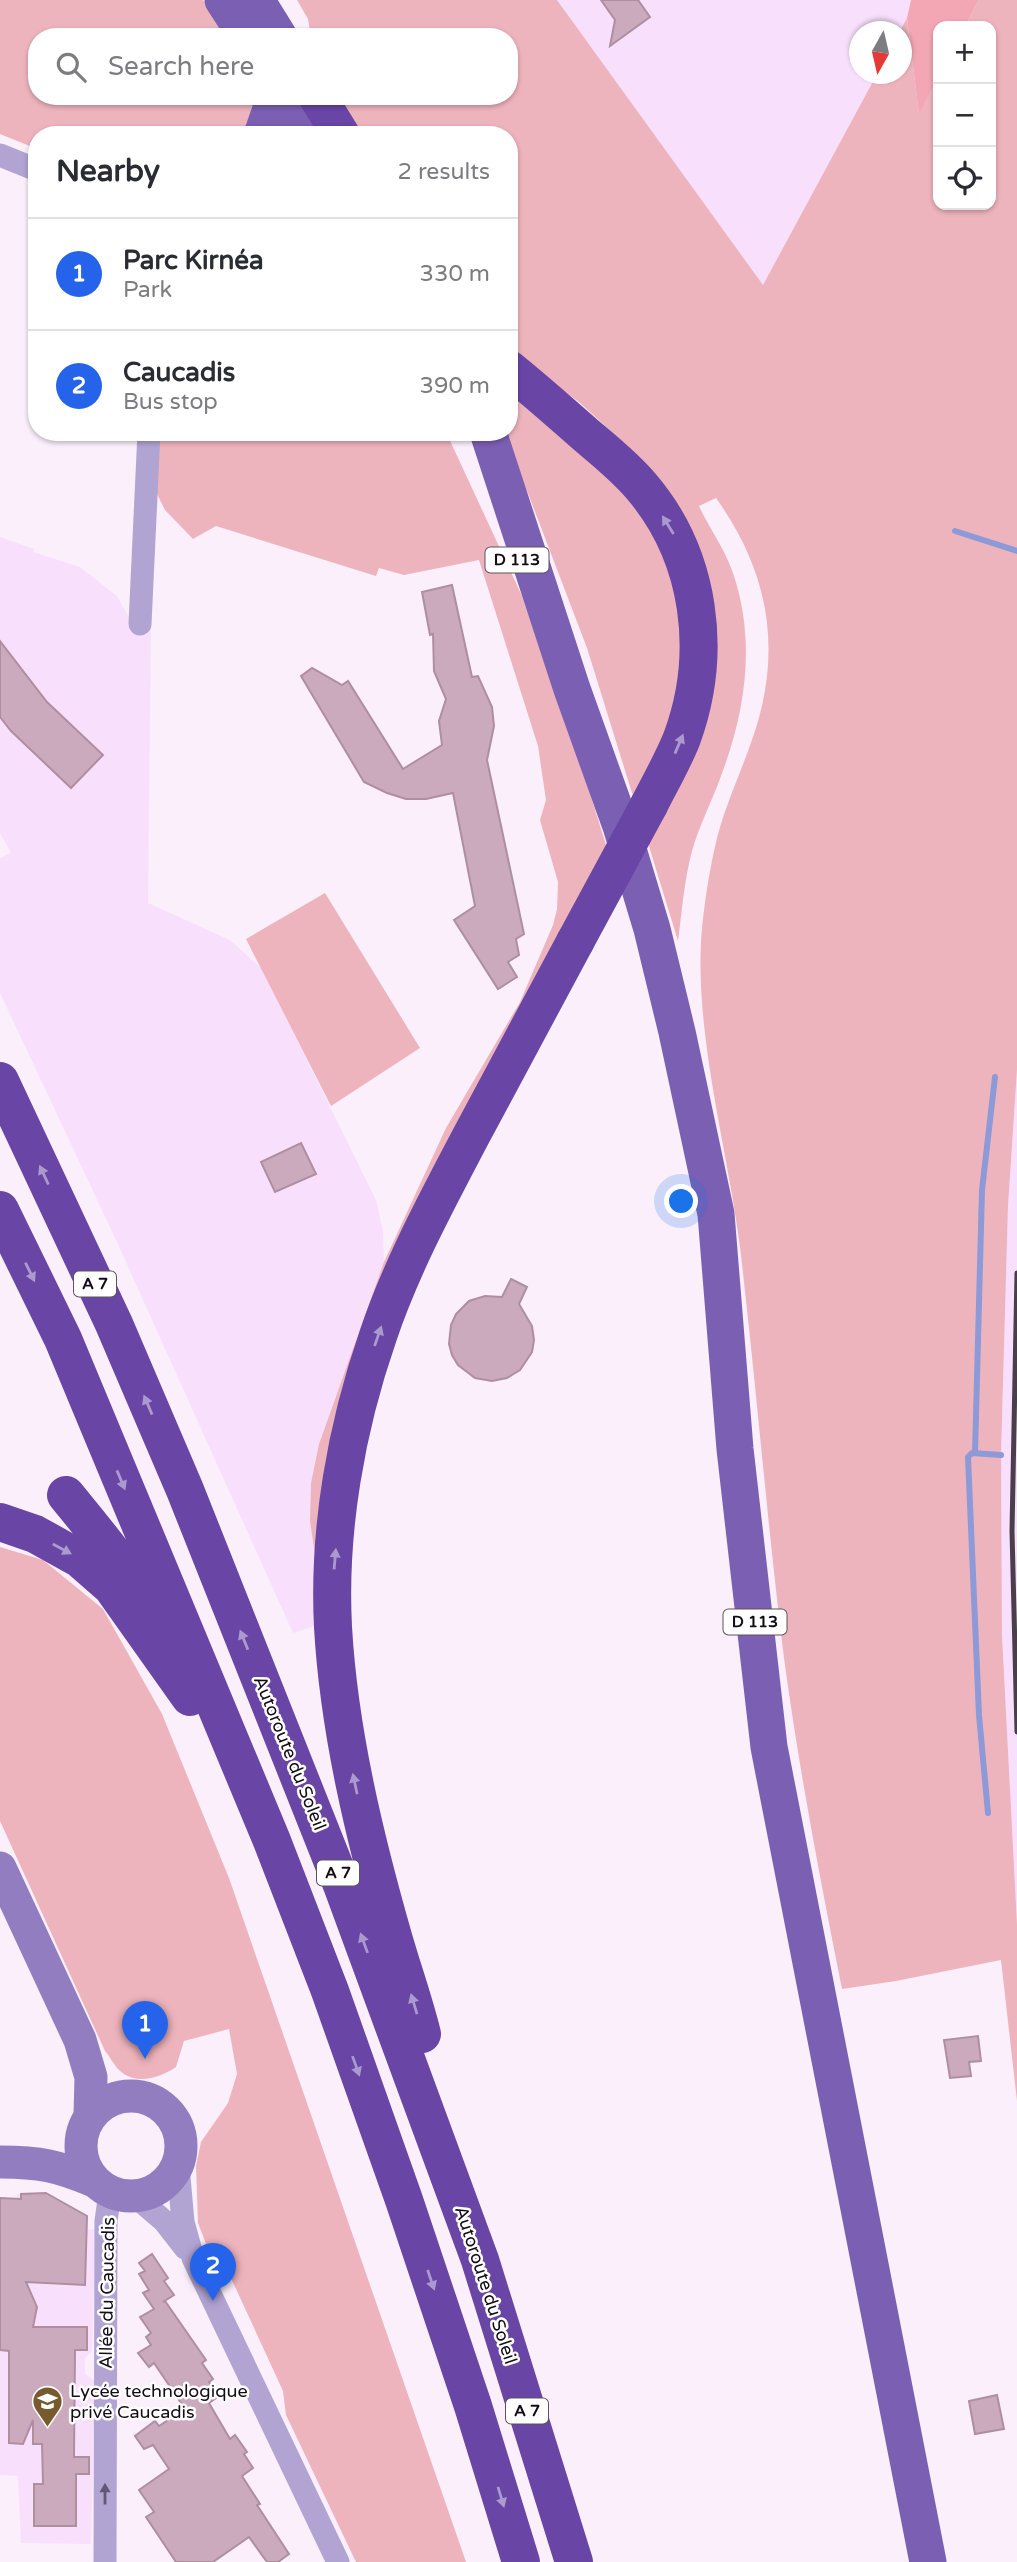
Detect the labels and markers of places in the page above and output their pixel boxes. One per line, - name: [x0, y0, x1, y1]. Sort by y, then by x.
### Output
- pin: 1: [122, 2001, 168, 2059]
- pin: 2: [190, 2243, 236, 2301]
- place label: Lycée technologique privé Caucadis: [70, 2380, 248, 2423]
- school or university icon: Lycée technologique privé Caucadis: [30, 2384, 64, 2428]

